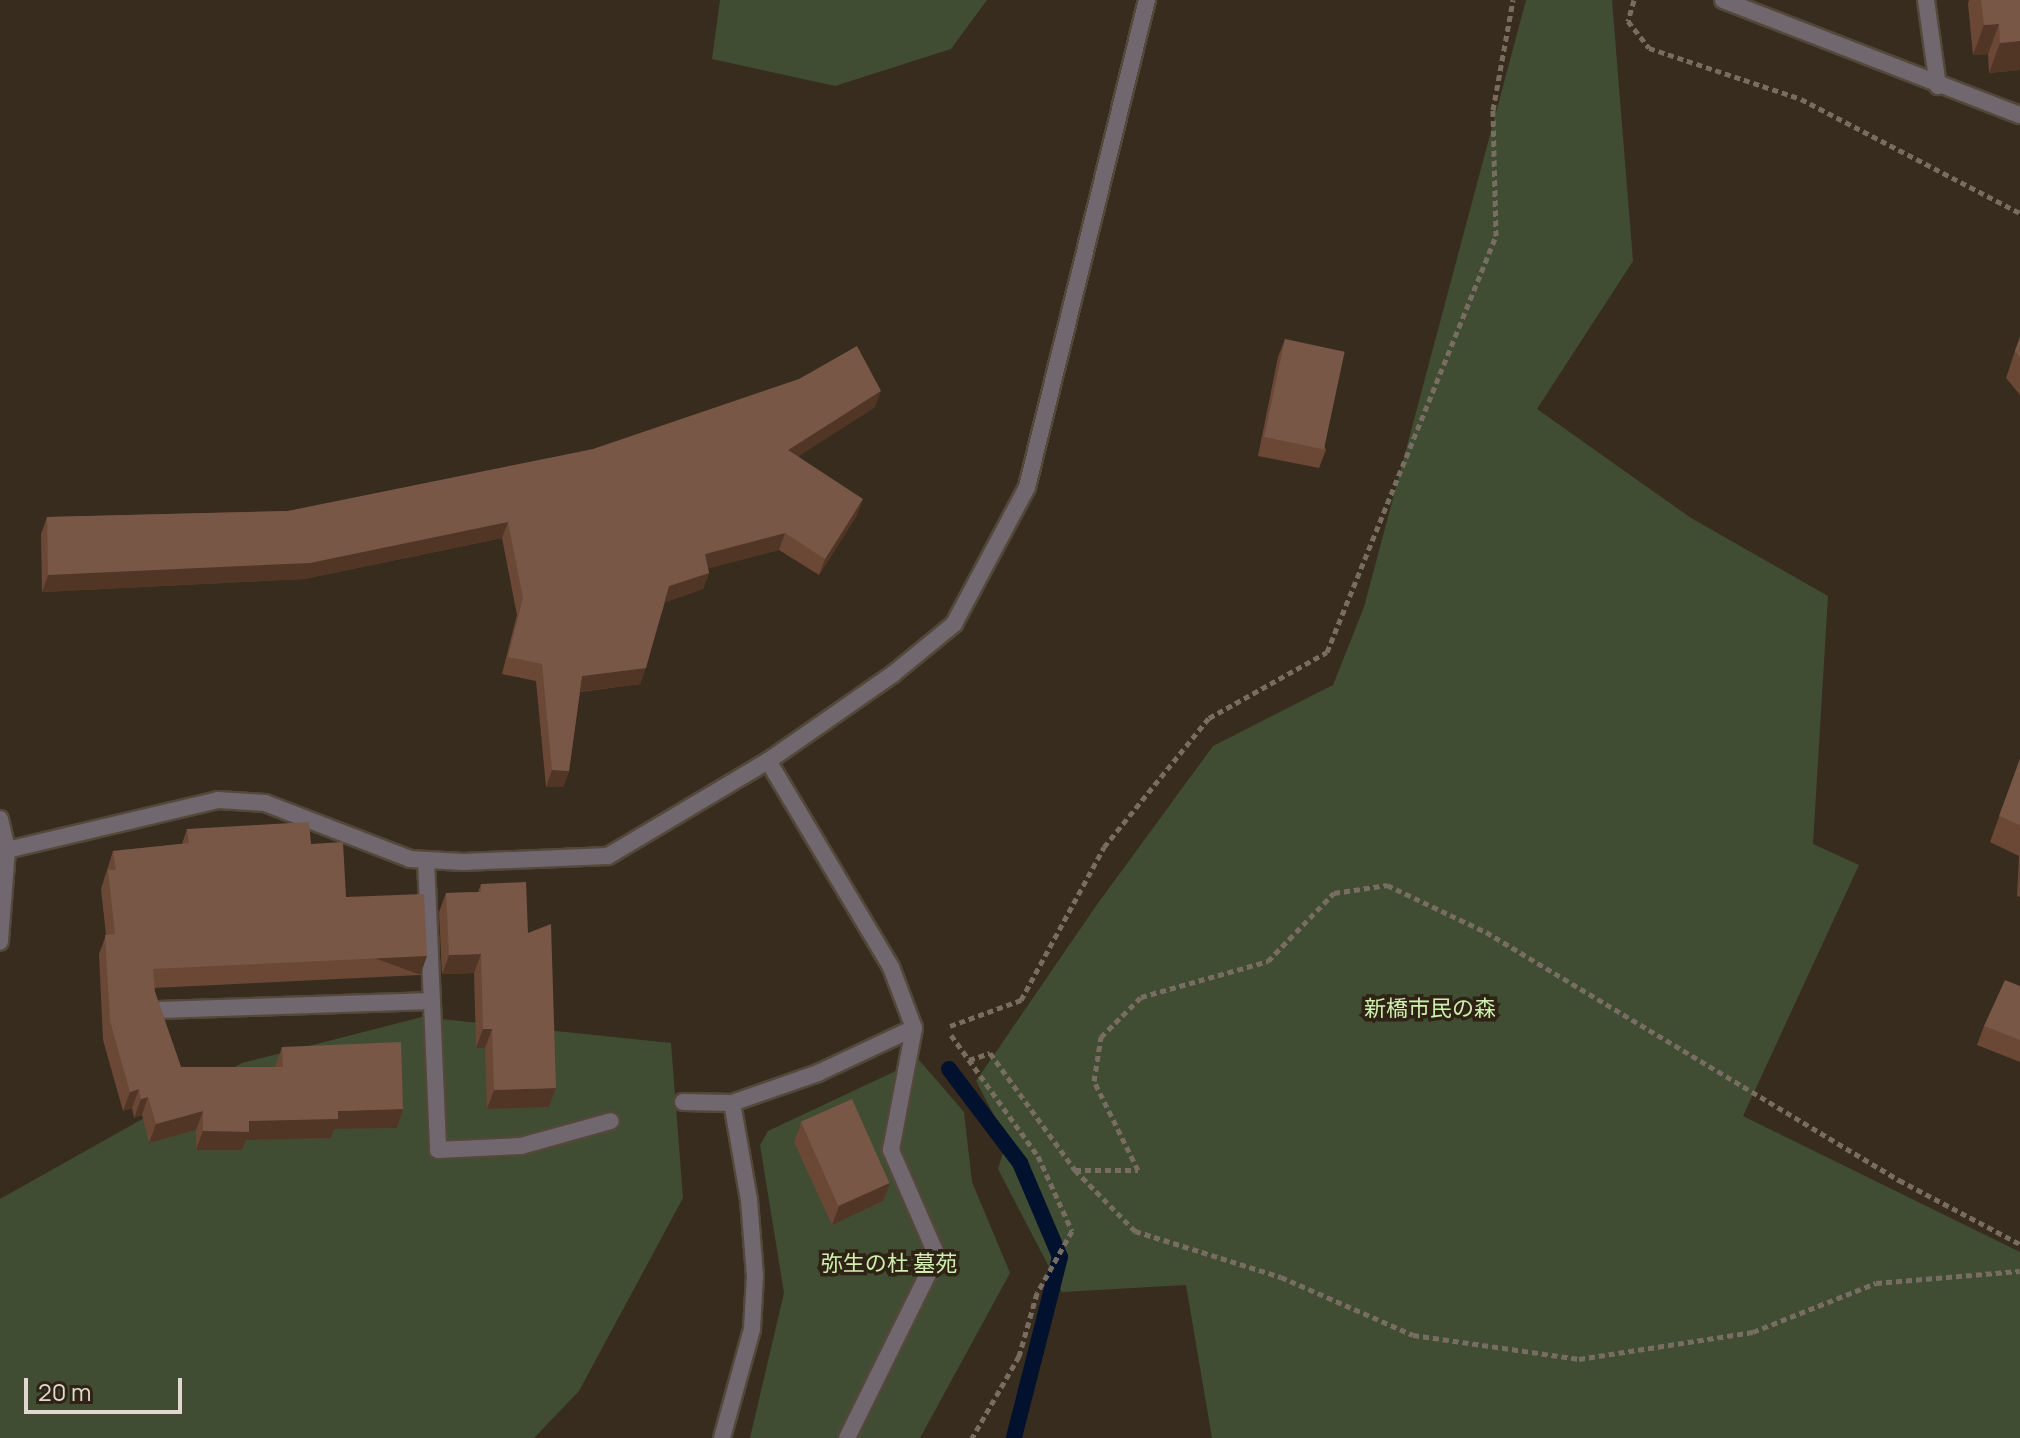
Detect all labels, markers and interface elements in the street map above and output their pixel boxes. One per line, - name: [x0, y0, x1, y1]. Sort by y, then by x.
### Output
- park label: 新橋市民の森: [1364, 996, 1496, 1022]
- park label: 弥生の杜 墓苑: [821, 1251, 957, 1277]
- scale bar: [28, 1362, 186, 1412]
- text: 20 m: [38, 1375, 91, 1408]

